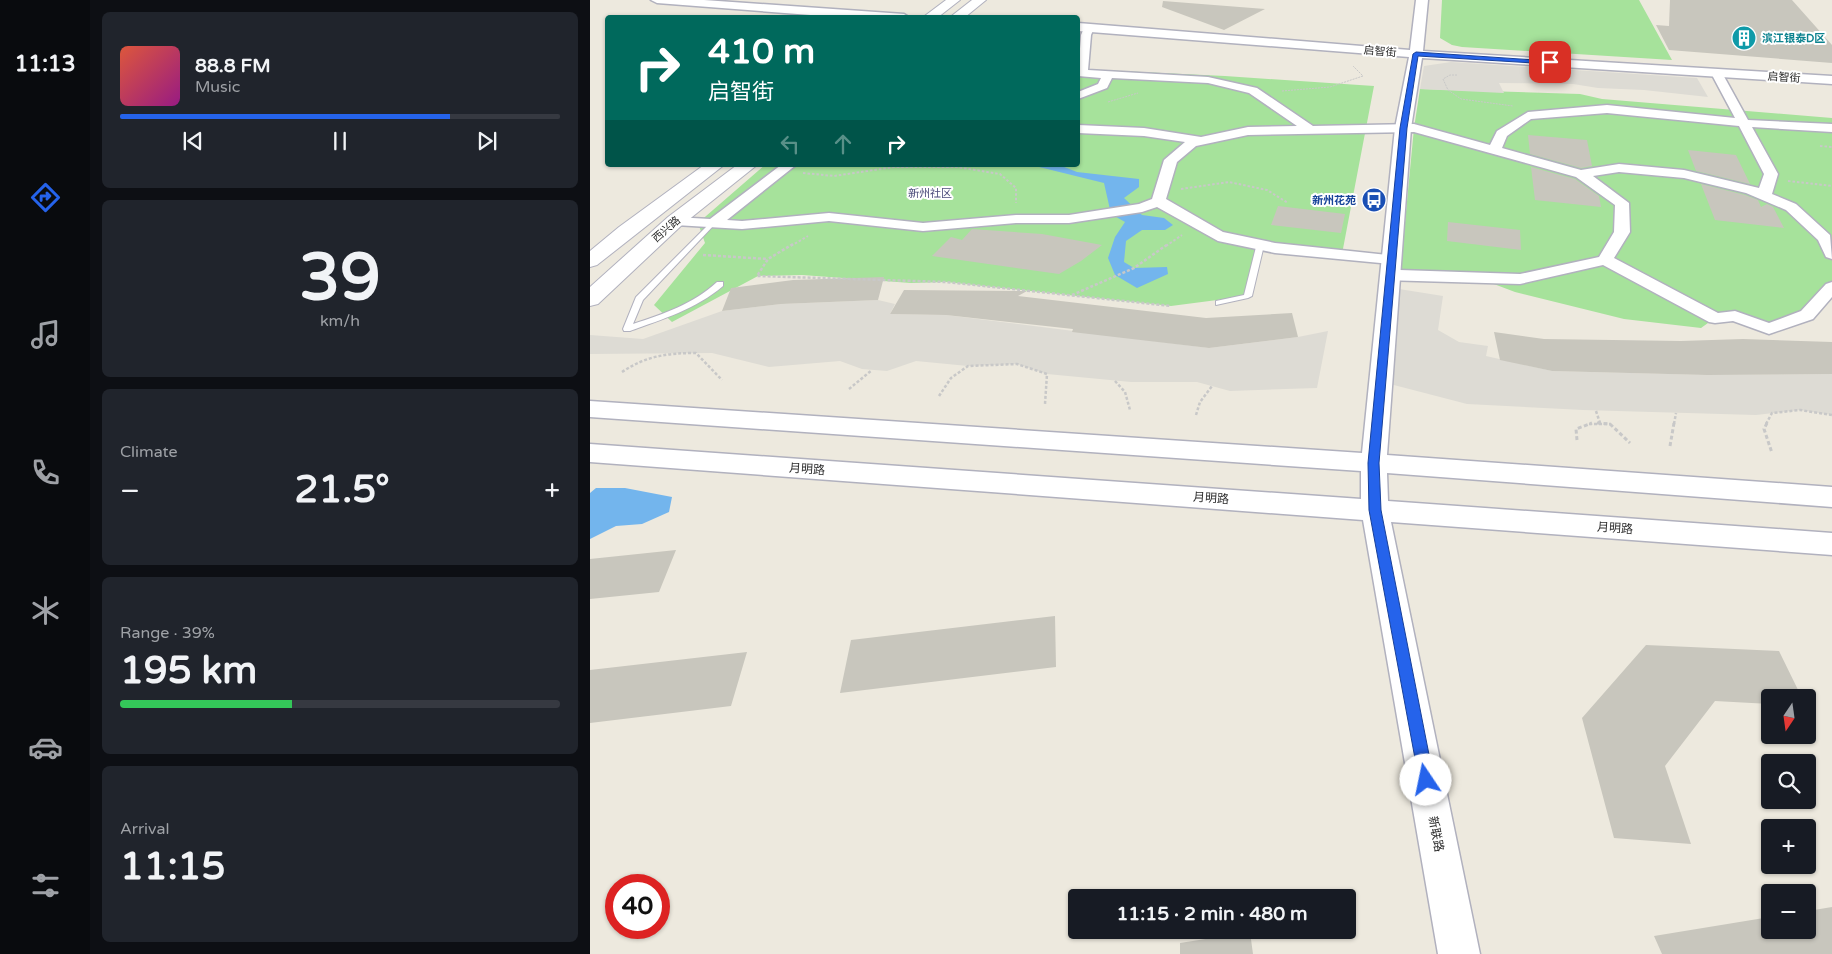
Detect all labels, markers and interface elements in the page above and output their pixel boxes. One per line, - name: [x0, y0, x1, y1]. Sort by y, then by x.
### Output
- building icon: 滨江银泰D区: [1731, 25, 1757, 51]
- text: 410 m: [708, 31, 815, 73]
- place label: 滨江银泰D区: [1762, 32, 1825, 45]
- icon: right: [625, 35, 690, 100]
- pin: [1529, 41, 1571, 83]
- street label: 启智街: [1363, 44, 1397, 59]
- icon: arrive: [1536, 48, 1564, 76]
- text: 11:13: [15, 51, 75, 77]
- text: 88.8 FM: [195, 55, 271, 77]
- street label: 启智街: [1767, 70, 1801, 85]
- text: Music: [195, 77, 240, 97]
- text: 启智街: [708, 79, 774, 105]
- icon: previous: [179, 127, 207, 155]
- icon: pause: [326, 127, 354, 155]
- icon: next: [473, 127, 501, 155]
- icon: left: [776, 130, 804, 158]
- icon: ahead: [829, 130, 857, 158]
- icon: right: [882, 130, 910, 158]
- icon: directions: [28, 180, 63, 215]
- district label: 新州社区: [908, 187, 952, 200]
- bus stop icon: 新州花苑: [1361, 187, 1387, 213]
- place label: 新州花苑: [1312, 194, 1356, 207]
- street label: 西兴路: [650, 214, 683, 245]
- text: 39: [299, 239, 381, 318]
- text: km/h: [320, 311, 360, 331]
- icon: music: [28, 317, 63, 352]
- text: Climate: [120, 442, 178, 462]
- icon: phone: [28, 455, 63, 490]
- street label: 月明路: [789, 461, 825, 477]
- text: 21.5°: [295, 467, 390, 513]
- text: −: [120, 474, 140, 508]
- text: +: [544, 474, 560, 508]
- street label: 月明路: [1193, 490, 1229, 506]
- street label: 月明路: [1597, 520, 1633, 536]
- icon: climate: [28, 593, 63, 628]
- text: Range · 39%: [120, 623, 215, 643]
- text: 195 km: [120, 648, 257, 694]
- north arrow: [1761, 689, 1816, 744]
- map controls: [1761, 689, 1816, 939]
- icon: car: [28, 730, 63, 765]
- position arrow: [1399, 753, 1451, 805]
- button: search: [1761, 754, 1816, 809]
- street label: 新联路: [1426, 815, 1446, 853]
- text: Arrival: [120, 819, 169, 839]
- button: +: [1761, 819, 1816, 874]
- text: 11:15: [120, 844, 225, 890]
- icon: filters: [28, 868, 63, 903]
- speed limit sign: 40: [605, 874, 670, 939]
- button: −: [1761, 884, 1816, 939]
- text: 11:15 · 2 min · 480 m: [1116, 903, 1308, 925]

